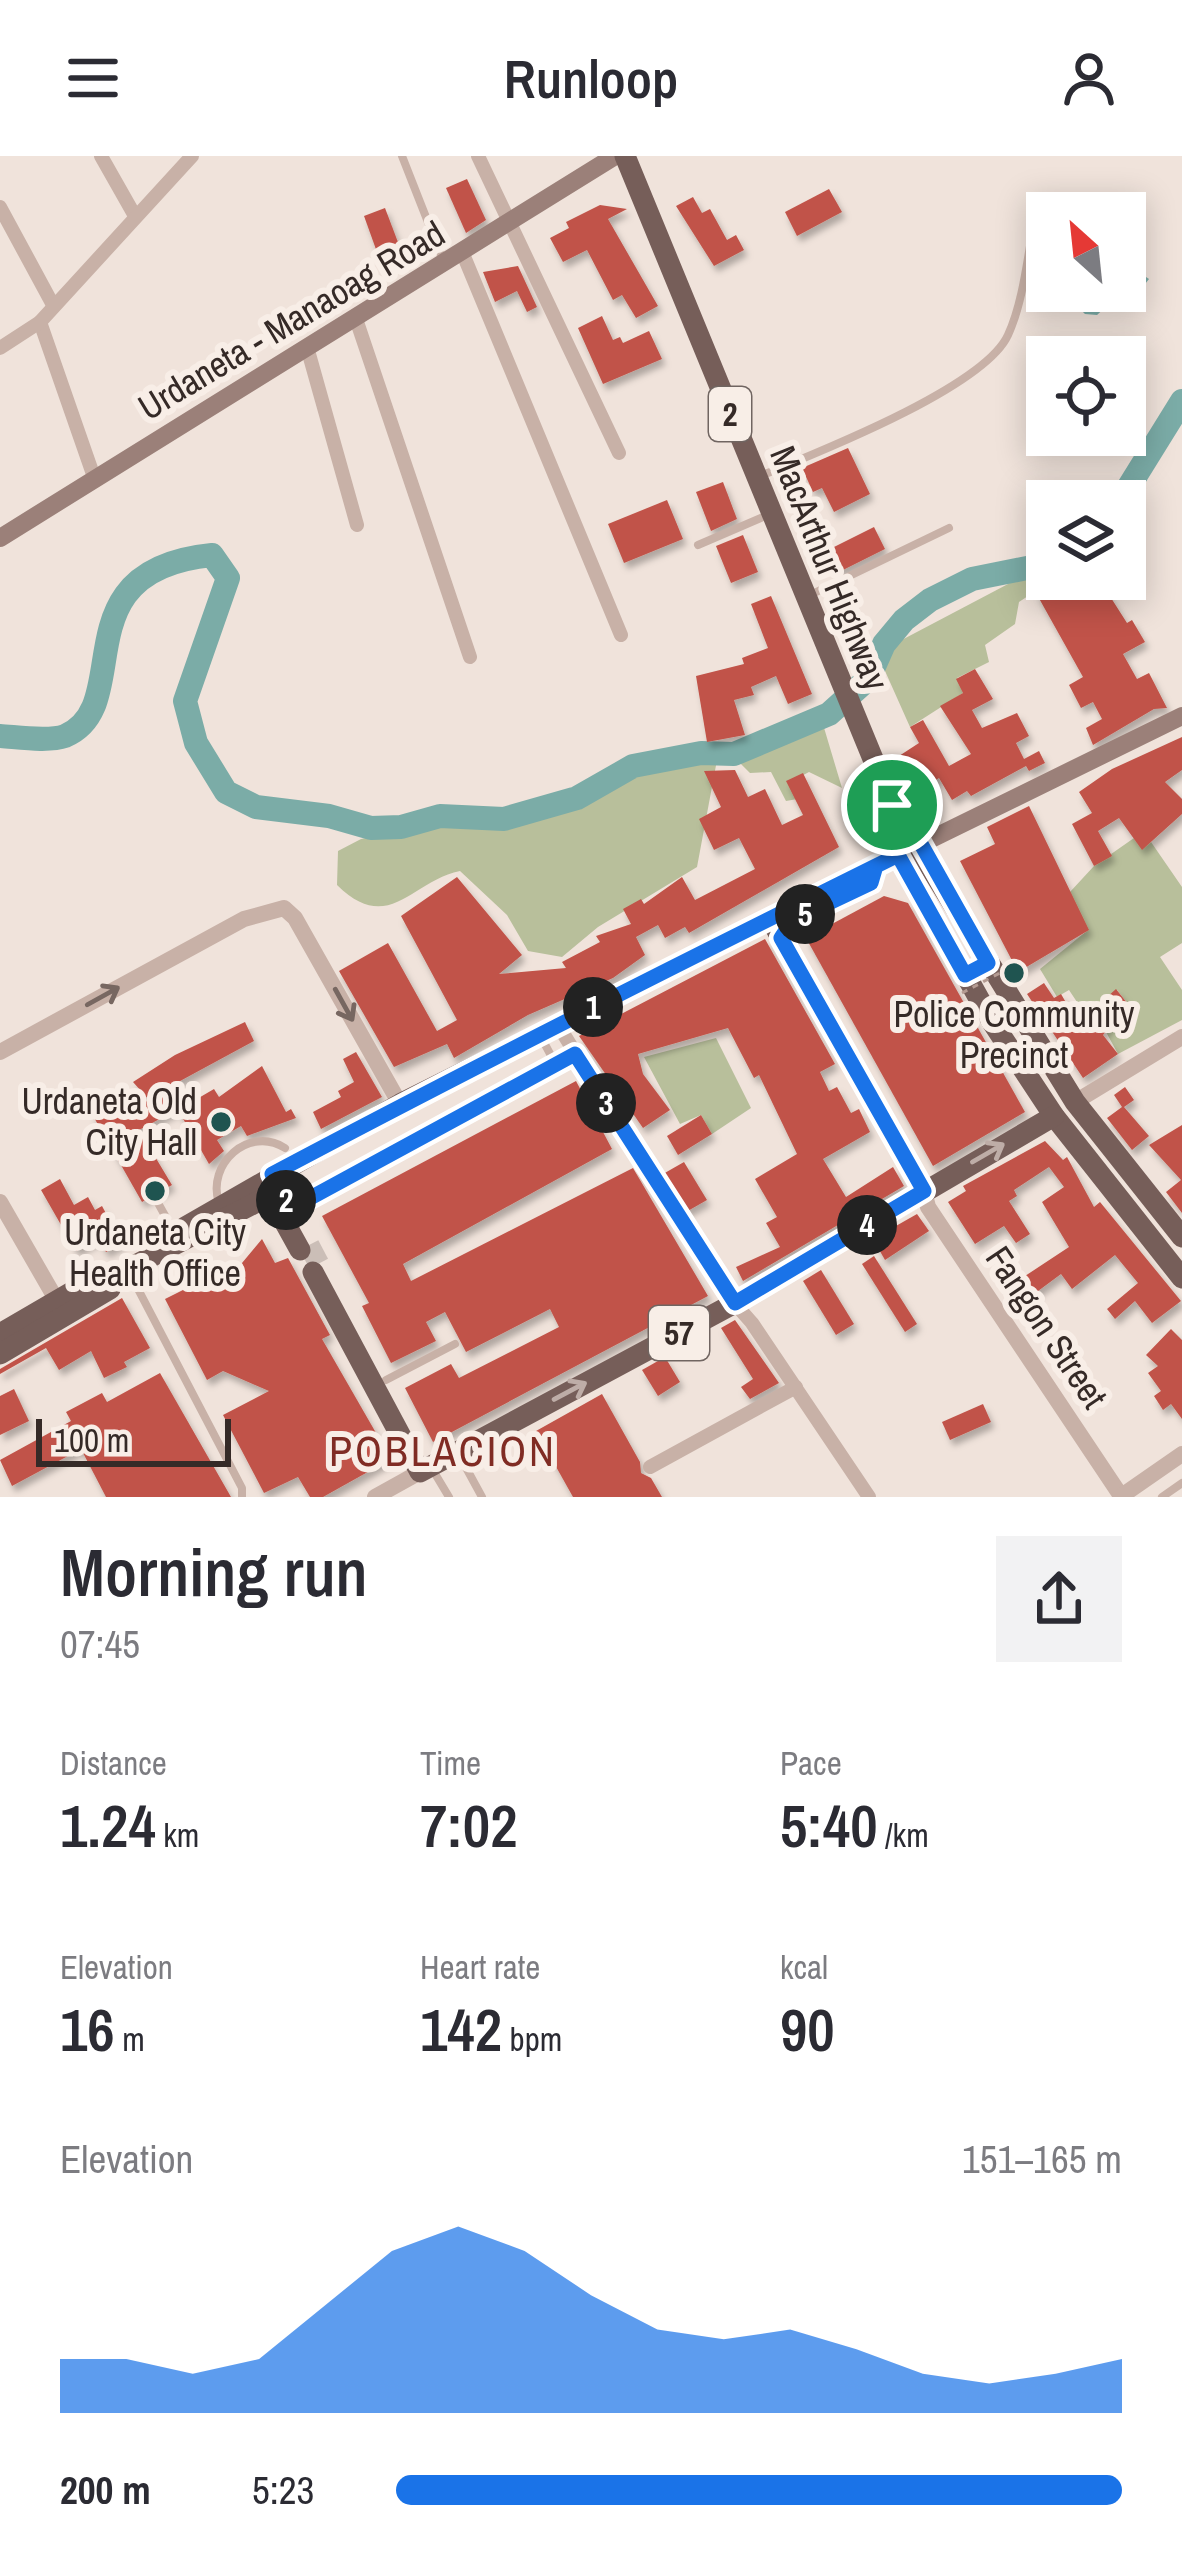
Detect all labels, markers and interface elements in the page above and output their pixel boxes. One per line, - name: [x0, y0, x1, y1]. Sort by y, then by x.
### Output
- text: Runloop: [504, 42, 678, 115]
- icon: menu: [60, 45, 126, 111]
- icon: person: [1056, 45, 1122, 111]
- north arrow: [1026, 192, 1146, 312]
- map controls: [1026, 192, 1146, 600]
- street label: Urdaneta - Manaoag Road: [129, 209, 453, 431]
- button: locate: [1026, 336, 1146, 456]
- road number: 2: [709, 387, 751, 441]
- street label: MacArthur Highway: [759, 439, 901, 697]
- button: layers: [1026, 480, 1146, 600]
- pin: [841, 754, 943, 856]
- icon: arrive: [859, 772, 925, 838]
- pin: 5: [775, 884, 835, 944]
- text: 5: [797, 892, 813, 936]
- marker: Police Community Precinct: [1001, 960, 1027, 986]
- pin: 1: [563, 977, 623, 1037]
- one-way arrow: [84, 984, 119, 1007]
- text: 1: [585, 985, 601, 1029]
- one-way arrow: [333, 986, 356, 1021]
- place label: Police Community Precinct: [893, 990, 1135, 1079]
- pin: 3: [576, 1073, 636, 1133]
- place label: Urdaneta Old City Hall: [21, 1077, 197, 1166]
- text: 3: [598, 1081, 614, 1125]
- marker: Urdaneta Old City Hall: [208, 1109, 234, 1135]
- one-way arrow: [970, 1141, 1005, 1165]
- pin: 2: [256, 1170, 316, 1230]
- marker: Urdaneta City Health Office: [142, 1178, 168, 1204]
- text: 2: [278, 1178, 294, 1222]
- pin: 4: [837, 1195, 897, 1255]
- text: 4: [859, 1203, 875, 1247]
- place label: Urdaneta City Health Office: [64, 1208, 246, 1297]
- street label: Fangon Street: [975, 1237, 1119, 1417]
- road number: 57: [649, 1306, 709, 1360]
- one-way arrow: [552, 1379, 587, 1402]
- scale bar: [36, 1413, 231, 1466]
- text: 100 m: [54, 1418, 129, 1462]
- district label: POBLACION: [329, 1423, 557, 1479]
- text: Morning run: [60, 1528, 368, 1617]
- button: share: [996, 1536, 1122, 1662]
- text: 07:45: [60, 1618, 140, 1670]
- text: Distance: [60, 1741, 167, 1785]
- text: Time: [420, 1741, 481, 1785]
- text: Pace: [780, 1741, 842, 1785]
- text: 1.24: [60, 1785, 156, 1866]
- text: 7:02: [420, 1785, 518, 1866]
- text: 5:40: [780, 1785, 878, 1866]
- text: km: [156, 1813, 199, 1857]
- text: /km: [878, 1813, 929, 1857]
- text: Elevation: [60, 1945, 173, 1989]
- text: Heart rate: [420, 1945, 540, 1989]
- text: kcal: [780, 1945, 828, 1989]
- text: 16: [60, 1989, 115, 2070]
- text: 142: [420, 1989, 502, 2070]
- text: 90: [780, 1989, 835, 2070]
- text: m: [115, 2017, 145, 2061]
- text: bpm: [502, 2017, 562, 2061]
- text: Elevation: [60, 2133, 193, 2185]
- text: 151–165 m: [962, 2133, 1122, 2185]
- text: 200 m: [60, 2464, 151, 2516]
- text: 5:23: [252, 2464, 314, 2516]

